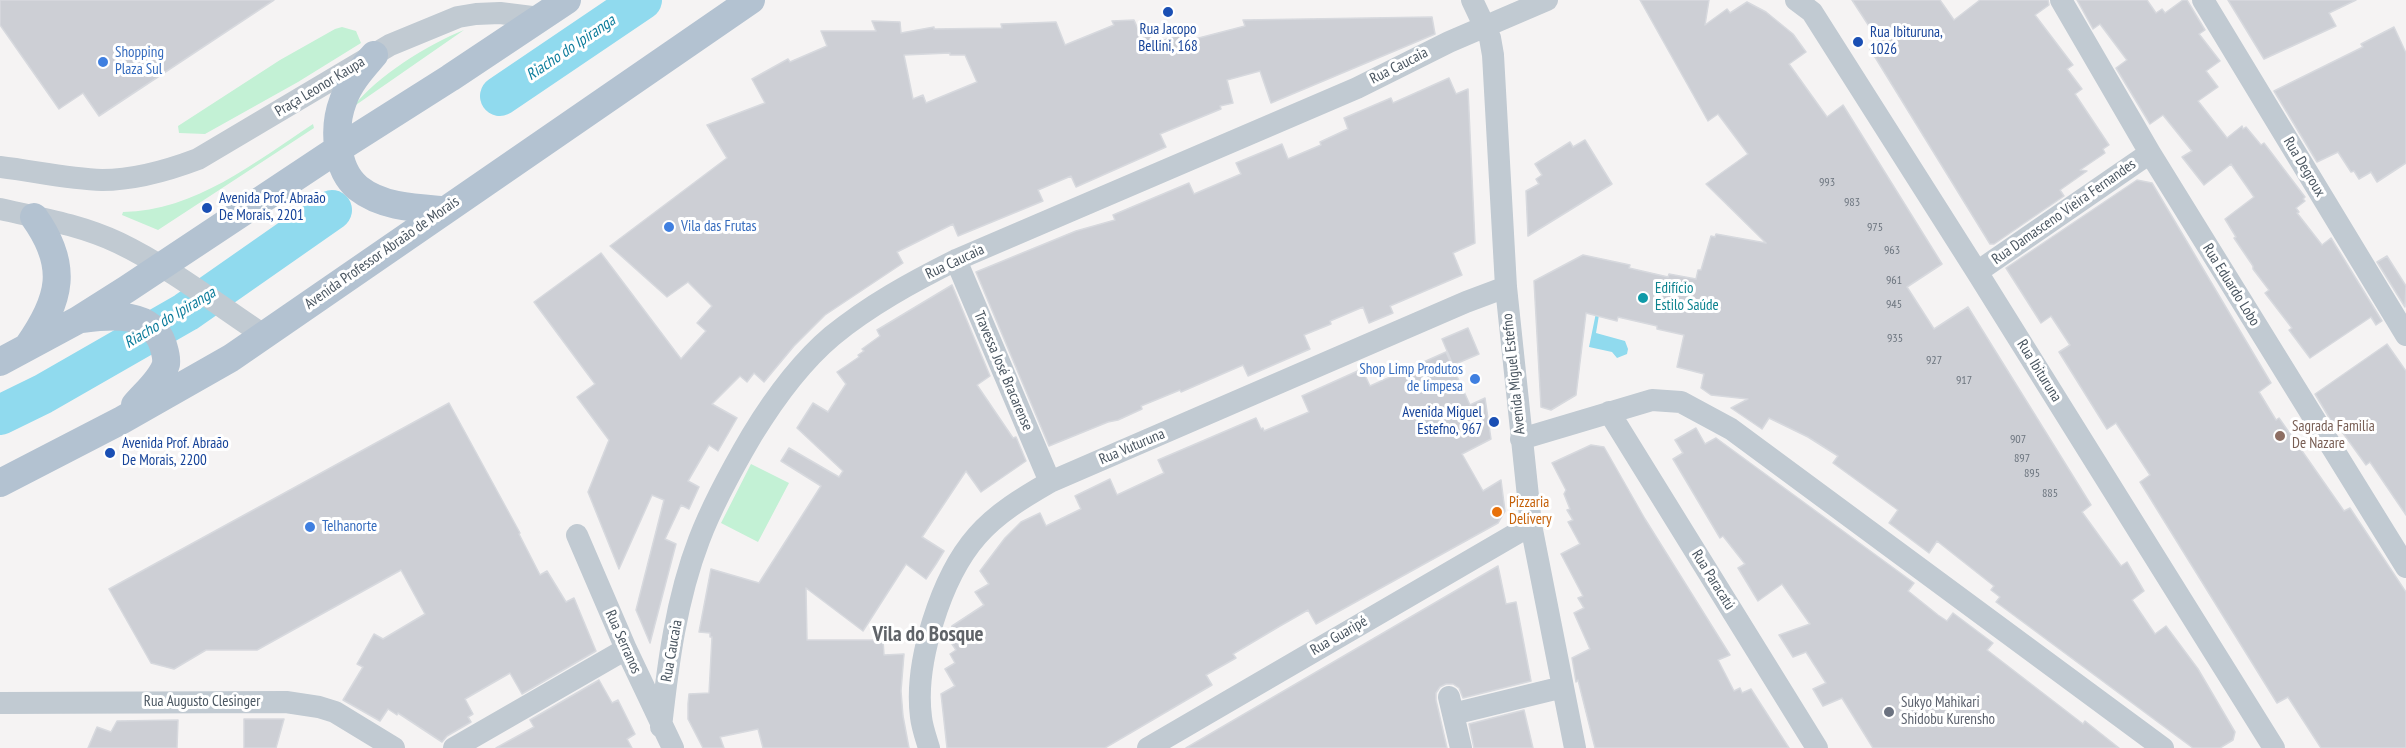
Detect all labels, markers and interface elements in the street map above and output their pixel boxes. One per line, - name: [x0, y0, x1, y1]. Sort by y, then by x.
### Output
- marker: Rua Jacopo Bellini, 168: [1161, 5, 1175, 19]
- water label: Riacho do Ipiranga: [523, 11, 619, 85]
- place label: Rua Jacopo Bellini, 168: [1138, 21, 1198, 56]
- place label: Rua Ibituruna, 1026: [1870, 24, 1943, 59]
- marker: Rua Ibituruna, 1026: [1851, 35, 1865, 49]
- place label: Shopping Plaza Sul: [115, 44, 164, 79]
- street label: Rua Caucaia: [1367, 44, 1431, 88]
- street label: Praça Leonor Kaupa: [272, 53, 368, 121]
- marker: Shopping Plaza Sul: [96, 55, 110, 69]
- street label: Rua Degroux: [2279, 134, 2329, 200]
- street label: Rua Damasceno Vieira Fernandes: [1989, 155, 2139, 269]
- house number: 993: [1819, 176, 1835, 190]
- place label: Avenida Prof. Abraão De Morais, 2201: [219, 190, 326, 225]
- street label: Avenida Professor Abraão de Morais: [301, 193, 463, 313]
- house number: 983: [1844, 196, 1860, 210]
- marker: Avenida Prof. Abraão De Morais, 2201: [200, 201, 214, 215]
- place label: Vila das Frutas: [681, 218, 757, 236]
- marker: Vila das Frutas: [662, 220, 676, 234]
- house number: 975: [1867, 221, 1883, 235]
- street label: Rua Caucaia: [923, 241, 987, 283]
- street label: Rua Eduardo Lobo: [2199, 241, 2263, 329]
- house number: 963: [1884, 244, 1900, 258]
- house number: 961: [1886, 274, 1902, 288]
- place label: Edifício Estilo Saúde: [1655, 280, 1719, 315]
- water label: Riacho do Ipiranga: [121, 283, 219, 353]
- marker: Edifício Estilo Saúde: [1636, 291, 1650, 305]
- house number: 945: [1886, 298, 1902, 312]
- street label: Travessa José Bracarense: [970, 309, 1036, 433]
- street label: Avenida Miguel Estefno: [1499, 313, 1529, 435]
- house number: 935: [1887, 332, 1903, 346]
- street label: Rua Ibituruna: [2013, 337, 2065, 405]
- house number: 927: [1926, 354, 1942, 368]
- place label: Shop Limp Produtos de limpesa: [1359, 361, 1463, 396]
- marker: Shop Limp Produtos de limpesa: [1468, 372, 1482, 386]
- house number: 917: [1956, 374, 1972, 388]
- place label: Avenida Miguel Estefno, 967: [1402, 404, 1482, 439]
- marker: Avenida Miguel Estefno, 967: [1487, 415, 1501, 429]
- place label: Sagrada Familia De Nazare: [2292, 418, 2375, 453]
- street label: Rua Vuturuna: [1096, 425, 1168, 469]
- marker: Sagrada Familia De Nazare: [2273, 429, 2287, 443]
- house number: 907: [2010, 433, 2026, 447]
- place label: Avenida Prof. Abraão De Morais, 2200: [122, 435, 229, 470]
- marker: Avenida Prof. Abraão De Morais, 2200: [103, 446, 117, 460]
- house number: 897: [2014, 452, 2030, 466]
- house number: 895: [2024, 467, 2040, 481]
- house number: 885: [2042, 487, 2058, 501]
- place label: Pizzaria Delivery: [1509, 494, 1552, 529]
- marker: Pizzaria Delivery: [1490, 505, 1504, 519]
- place label: Telhanorte: [322, 518, 377, 536]
- marker: Telhanorte: [303, 520, 317, 534]
- street label: Rua Paracatú: [1688, 547, 1738, 613]
- street label: Rua Serranos: [601, 607, 645, 677]
- street label: Rua Guaripé: [1307, 612, 1371, 660]
- street label: Rua Caucaia: [658, 619, 686, 683]
- district label: Vila do Bosque: [872, 622, 984, 648]
- street label: Rua Augusto Clesinger: [144, 693, 260, 711]
- place label: Sukyo Mahikari Shidobu Kurensho: [1901, 694, 1995, 729]
- marker: Sukyo Mahikari Shidobu Kurensho: [1882, 705, 1896, 719]

